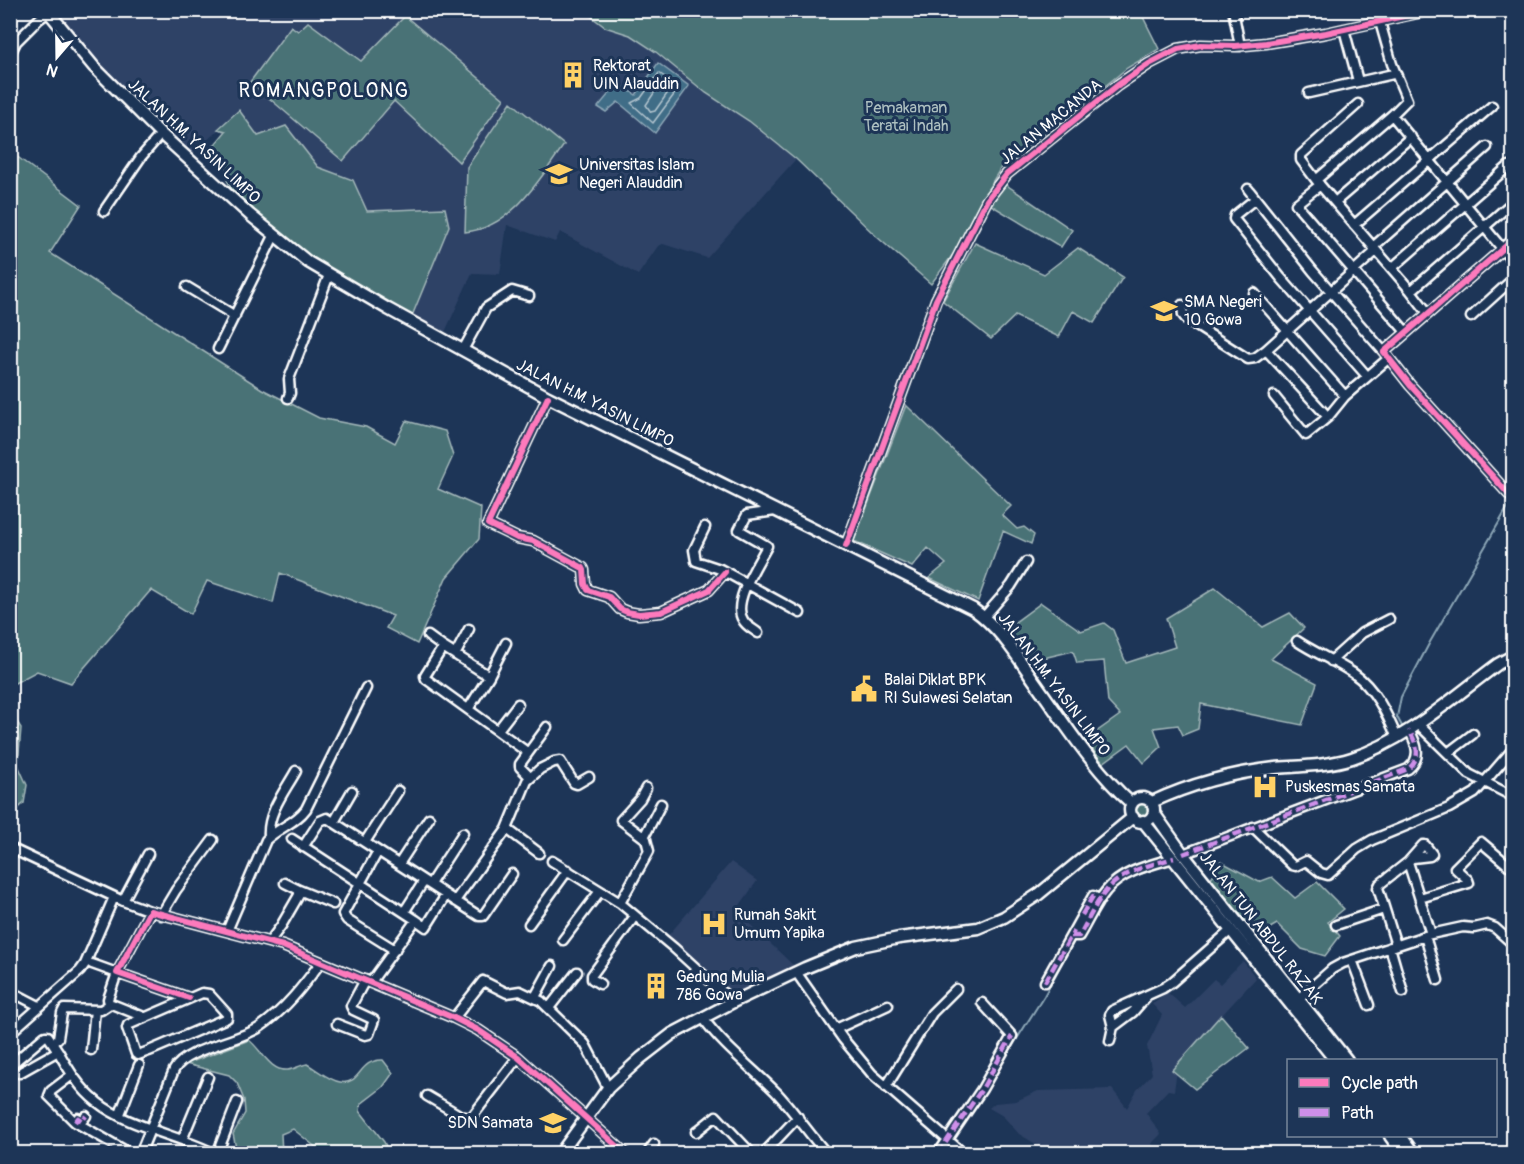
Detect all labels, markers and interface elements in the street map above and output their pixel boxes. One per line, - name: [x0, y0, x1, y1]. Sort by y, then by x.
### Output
- north arrow: [27, 27, 87, 87]
- place label: Rektorat UIN Alauddin: [593, 56, 679, 94]
- text: N: [44, 59, 61, 81]
- building icon: Rektorat UIN Alauddin: [558, 60, 588, 90]
- street label: JALAN H.M. YASIN LIMPO: [124, 74, 264, 208]
- street label: JALAN MACANDA: [996, 75, 1106, 169]
- district label: ROMANGPOLONG: [239, 78, 409, 103]
- park label: Pemakaman Teratai Indah: [863, 98, 949, 136]
- place label: Universitas Islam Negeri Alauddin: [579, 155, 694, 193]
- school or university icon: Universitas Islam Negeri Alauddin: [544, 159, 574, 189]
- place label: SMA Negeri 10 Gowa: [1184, 292, 1262, 330]
- school or university icon: SMA Negeri 10 Gowa: [1149, 296, 1179, 326]
- street label: JALAN H.M. YASIN LIMPO: [513, 355, 677, 451]
- street label: JALAN H.M. YASIN LIMPO: [994, 608, 1114, 760]
- place label: Balai Diklat BPK RI Sulawesi Selatan: [884, 670, 1012, 708]
- public building icon: Balai Diklat BPK RI Sulawesi Selatan: [849, 674, 879, 704]
- hospital icon: Puskesmas Samata: [1250, 772, 1280, 802]
- place label: Puskesmas Samata: [1285, 777, 1415, 797]
- street label: JALAN TUN ABDUL RAZAK: [1195, 848, 1327, 1009]
- place label: Rumah Sakit Umum Yapika: [734, 905, 825, 943]
- hospital icon: Rumah Sakit Umum Yapika: [699, 909, 729, 939]
- place label: Gedung Mulia 786 Gowa: [676, 967, 765, 1005]
- building icon: Gedung Mulia 786 Gowa: [641, 971, 671, 1001]
- legend: [1287, 1059, 1497, 1137]
- text: Cycle path: [1341, 1072, 1418, 1095]
- text: Path: [1341, 1102, 1374, 1125]
- school or university icon: SDN Samata: [538, 1108, 568, 1138]
- place label: SDN Samata: [448, 1113, 533, 1133]

